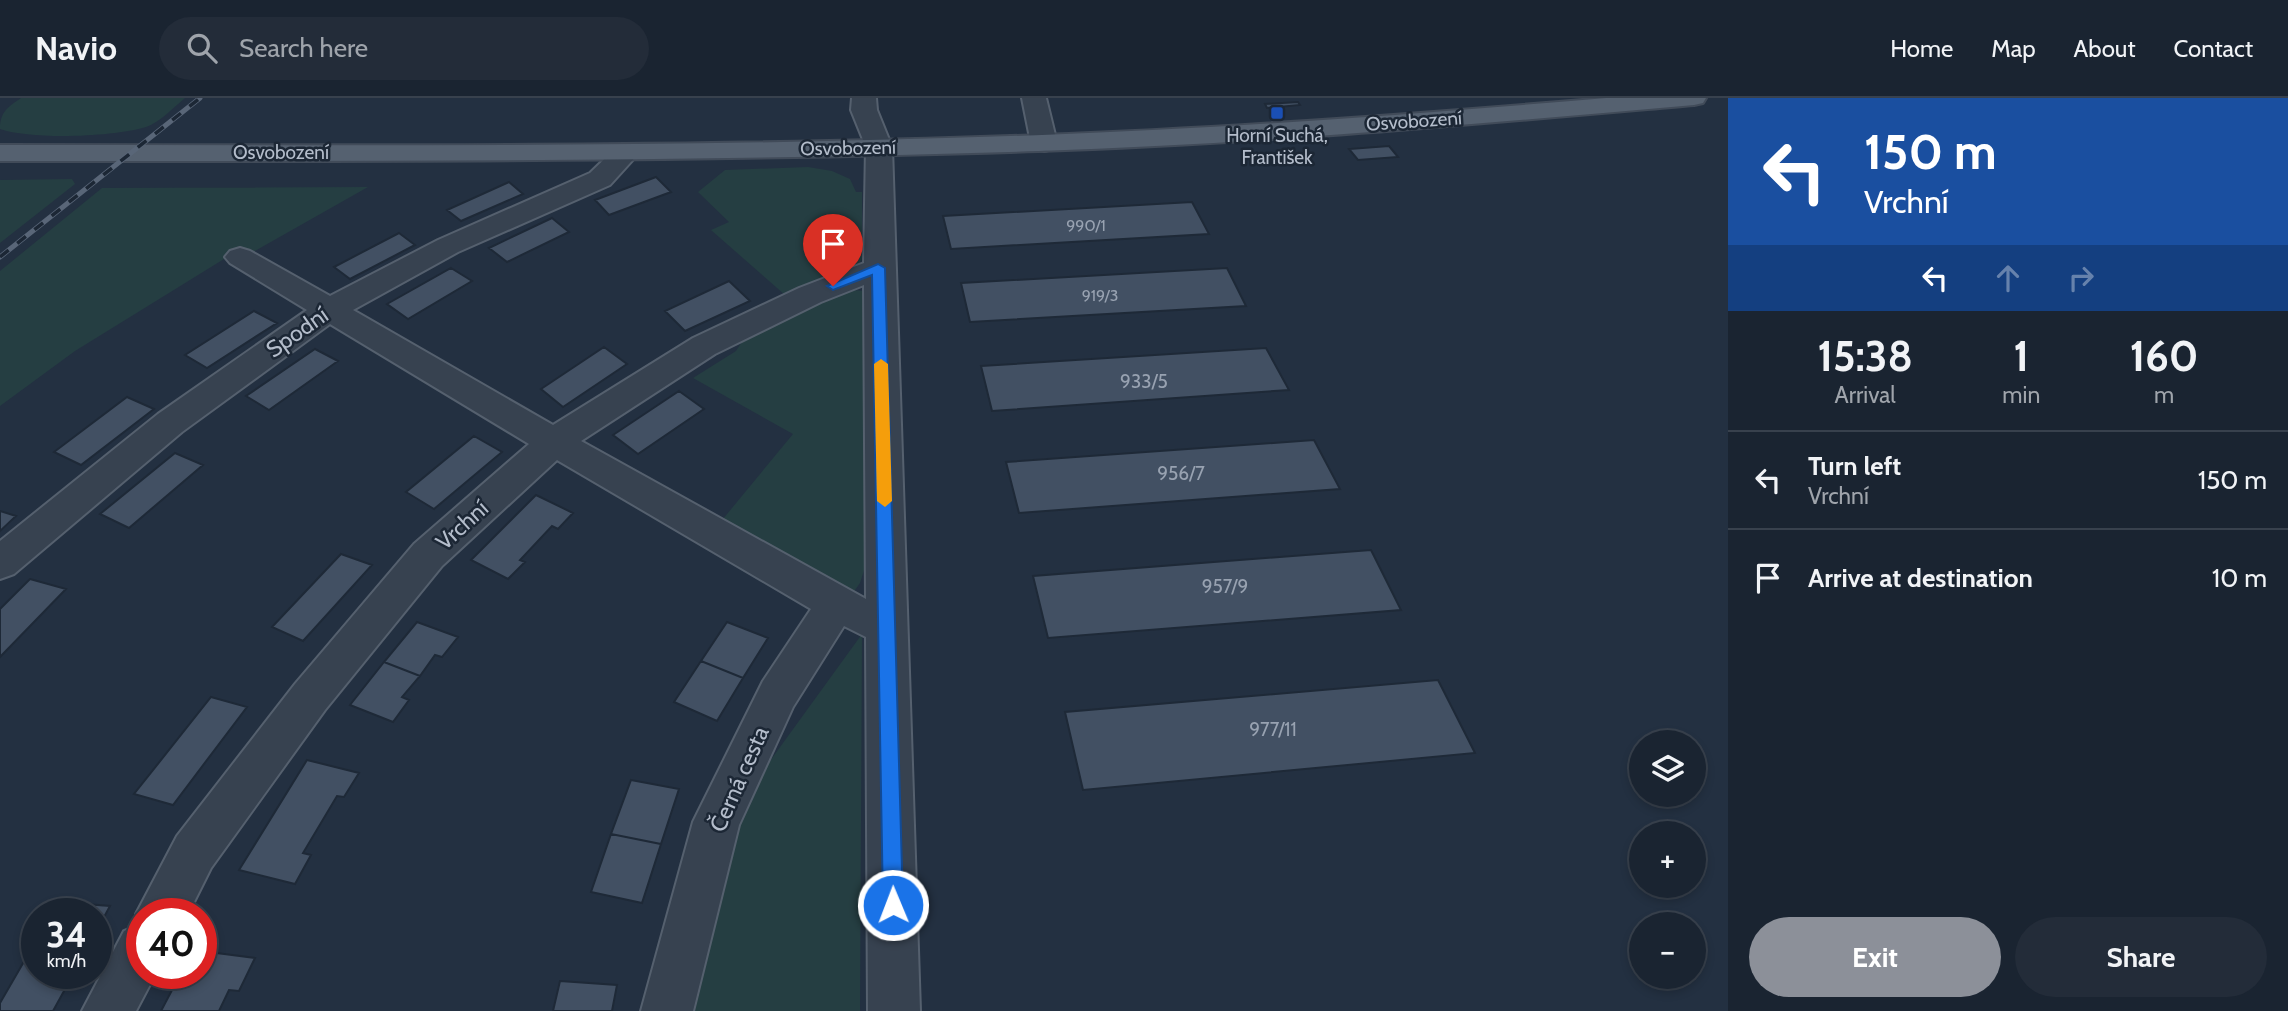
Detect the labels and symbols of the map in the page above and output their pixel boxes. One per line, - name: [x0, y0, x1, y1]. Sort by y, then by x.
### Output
- marker: Horní Suchá, František: [1269, 105, 1285, 121]
- street label: Osvobození: [1365, 106, 1463, 136]
- place label: Horní Suchá, František: [1226, 124, 1328, 169]
- street label: Osvobození: [800, 136, 896, 160]
- street label: Osvobození: [233, 141, 329, 164]
- pin: [803, 214, 863, 286]
- house number: 990/1: [1066, 216, 1106, 235]
- house number: 919/3: [1082, 286, 1118, 305]
- street label: Spodní: [261, 301, 333, 363]
- house number: 933/5: [1120, 370, 1168, 393]
- house number: 956/7: [1157, 462, 1205, 485]
- street label: Vrchní: [430, 494, 494, 556]
- house number: 957/9: [1202, 575, 1248, 598]
- house number: 977/11: [1249, 718, 1297, 741]
- street label: Černá cesta: [702, 721, 775, 836]
- position arrow: [856, 868, 930, 942]
- speed limit sign: 40: [126, 898, 217, 989]

